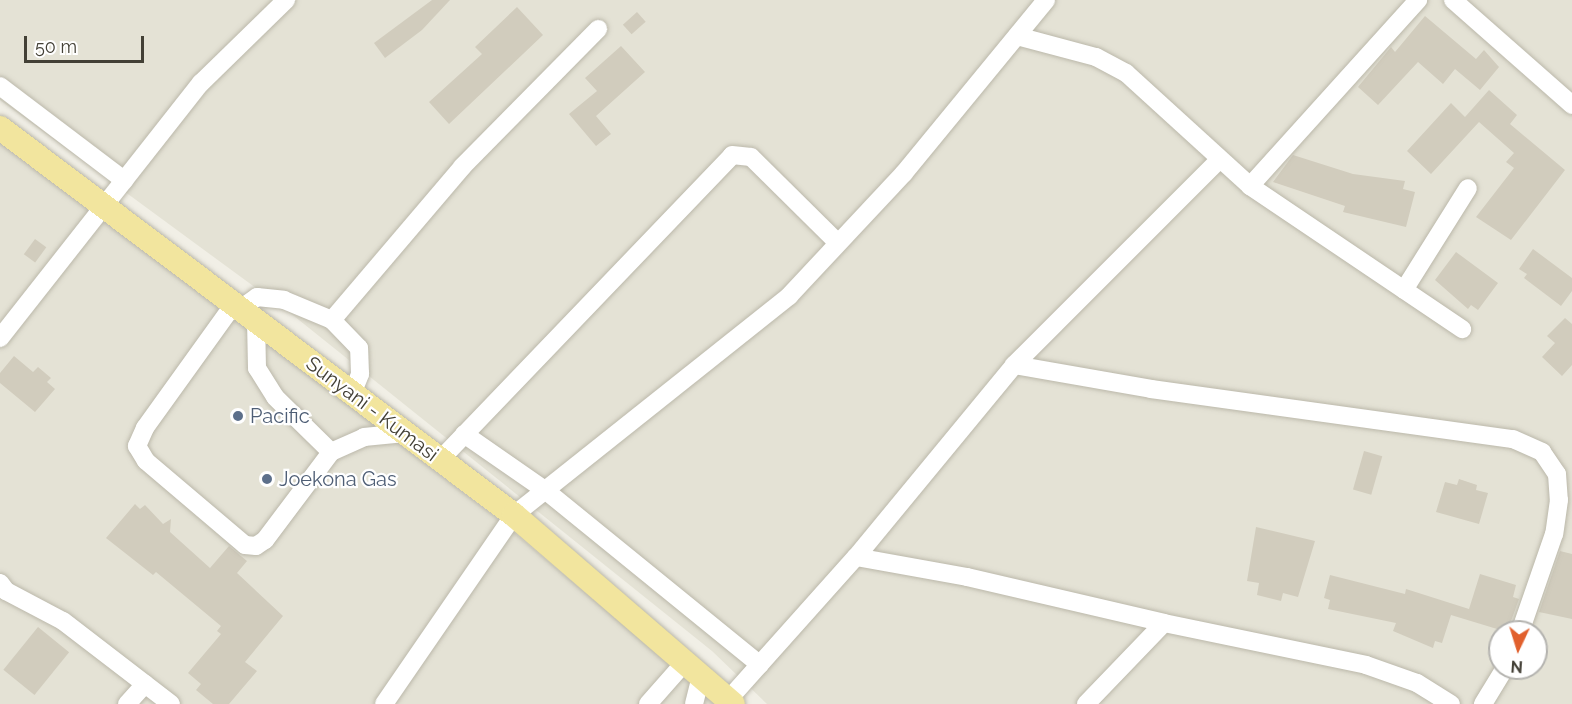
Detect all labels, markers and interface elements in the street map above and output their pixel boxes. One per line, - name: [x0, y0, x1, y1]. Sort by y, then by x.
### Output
- scale bar: [27, 24, 147, 62]
- text: 50 m: [35, 36, 77, 57]
- street label: Sunyani - Kumasi: [301, 351, 443, 467]
- place label: Pacific: [250, 404, 310, 428]
- marker: Pacific: [231, 409, 245, 423]
- place label: Joekona Gas: [279, 467, 397, 491]
- marker: Joekona Gas: [260, 472, 274, 486]
- north arrow: [1488, 620, 1548, 680]
- text: N: [1510, 657, 1524, 676]

